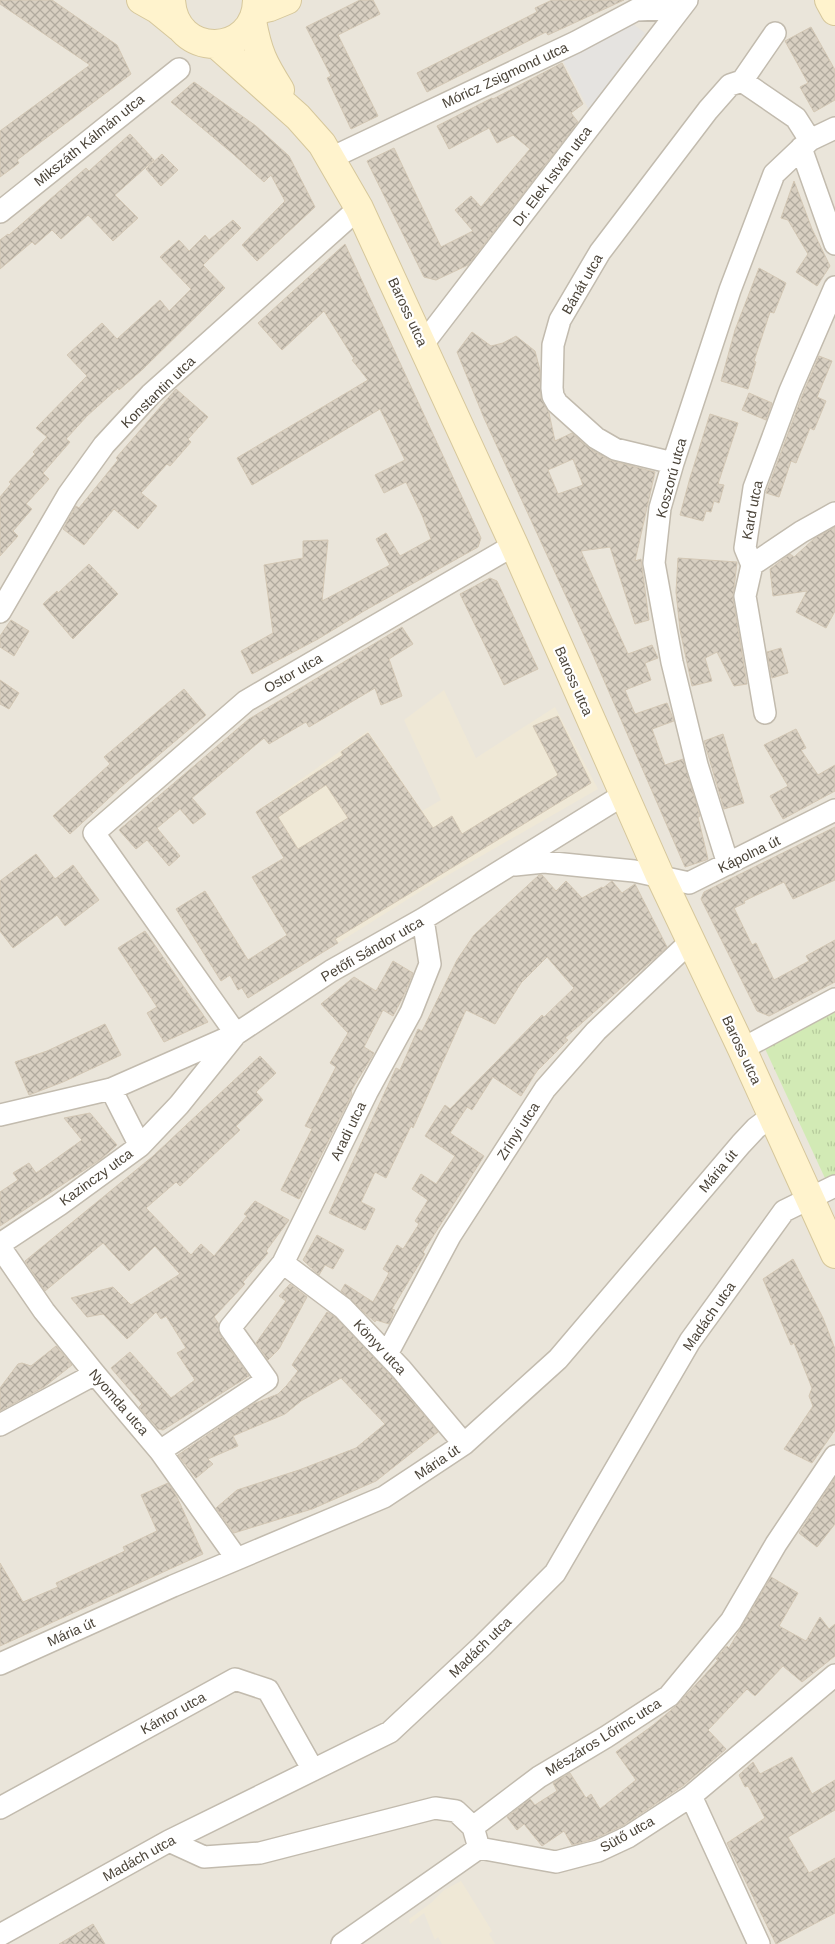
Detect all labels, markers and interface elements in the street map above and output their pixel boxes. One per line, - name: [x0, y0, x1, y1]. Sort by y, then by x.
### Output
- street label: Móricz Zsigmond utca: [440, 39, 571, 111]
- street label: Mikszáth Kálmán utca: [31, 91, 147, 189]
- street label: Dr. Elek István utca: [509, 123, 595, 229]
- street label: Bánát utca: [558, 251, 606, 317]
- street label: Baross utca: [385, 275, 431, 349]
- street label: Konstantin utca: [118, 353, 198, 431]
- street label: Koszorú utca: [653, 436, 689, 520]
- street label: Kard utca: [738, 479, 766, 541]
- street label: Baross utca: [552, 644, 596, 718]
- street label: Ostor utca: [261, 650, 325, 696]
- street label: Kápolna út: [715, 832, 783, 876]
- street label: Petőfi Sándor utca: [318, 913, 426, 985]
- street label: Baross utca: [719, 1013, 765, 1087]
- street label: Aradi utca: [327, 1099, 369, 1163]
- street label: Zrínyi utca: [493, 1099, 543, 1163]
- street label: Kazinczy utca: [56, 1145, 136, 1209]
- street label: Mária út: [696, 1146, 740, 1196]
- street label: Madách utca: [679, 1278, 739, 1353]
- street label: Könyv utca: [351, 1316, 410, 1378]
- street label: Nyomda utca: [86, 1366, 152, 1439]
- street label: Mária út: [412, 1441, 463, 1483]
- street label: Madách utca: [446, 1613, 515, 1681]
- street label: Mária út: [45, 1614, 97, 1650]
- street label: Kántor utca: [138, 1689, 208, 1737]
- street label: Mészáros Lőrinc utca: [542, 1695, 664, 1779]
- street label: Sütő utca: [597, 1813, 657, 1855]
- street label: Madách utca: [100, 1831, 178, 1884]

